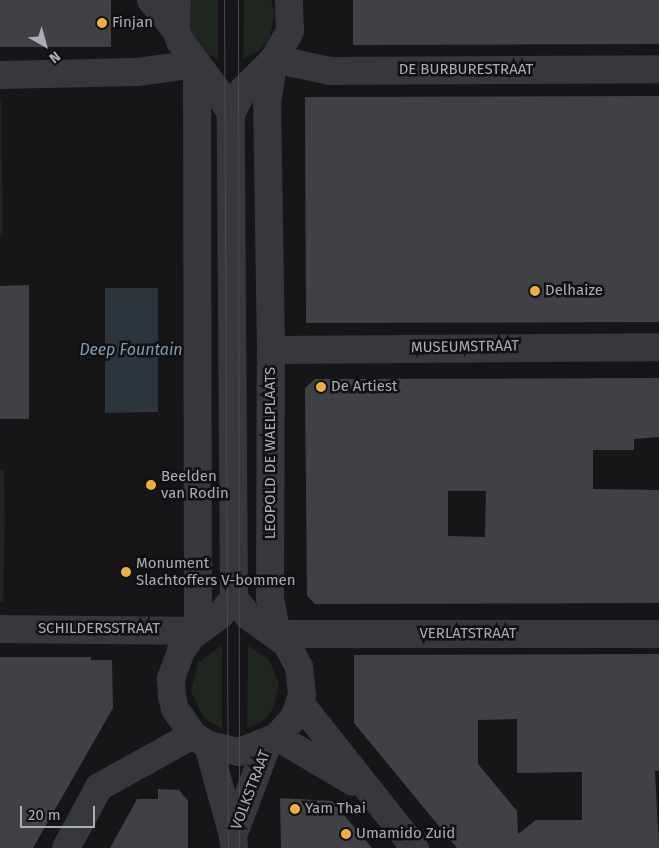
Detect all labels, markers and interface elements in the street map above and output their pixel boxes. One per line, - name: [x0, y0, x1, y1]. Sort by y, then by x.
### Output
- place label: Finjan: [112, 14, 153, 32]
- marker: Finjan: [96, 17, 108, 29]
- north arrow: [20, 20, 70, 70]
- text: N: [46, 48, 63, 67]
- street label: DE BURBURESTRAAT: [399, 61, 533, 79]
- place label: Delhaize: [545, 282, 603, 300]
- marker: Delhaize: [529, 285, 541, 297]
- street label: MUSEUMSTRAAT: [411, 337, 519, 357]
- water label: Deep Fountain: [79, 340, 183, 360]
- street label: LEOPOLD DE WAELPLAATS: [262, 367, 280, 539]
- place label: De Artiest: [331, 378, 397, 396]
- marker: De Artiest: [315, 381, 327, 393]
- place label: Beelden van Rodin: [161, 467, 229, 502]
- marker: Beelden van Rodin: [145, 479, 157, 491]
- place label: Monument Slachtoffers V-bommen: [136, 554, 296, 589]
- marker: Monument Slachtoffers V-bommen: [120, 566, 132, 578]
- street label: SCHILDERSSTRAAT: [38, 620, 160, 638]
- street label: VERLATSTRAAT: [419, 625, 517, 643]
- street label: VOLKSTRAAT: [228, 748, 274, 832]
- scale bar: [22, 796, 98, 828]
- place label: Yam Thai: [305, 800, 366, 818]
- marker: Yam Thai: [289, 803, 301, 815]
- text: 20 m: [28, 806, 61, 824]
- place label: Umamido Zuid: [356, 825, 455, 843]
- marker: Umamido Zuid: [340, 828, 352, 840]

